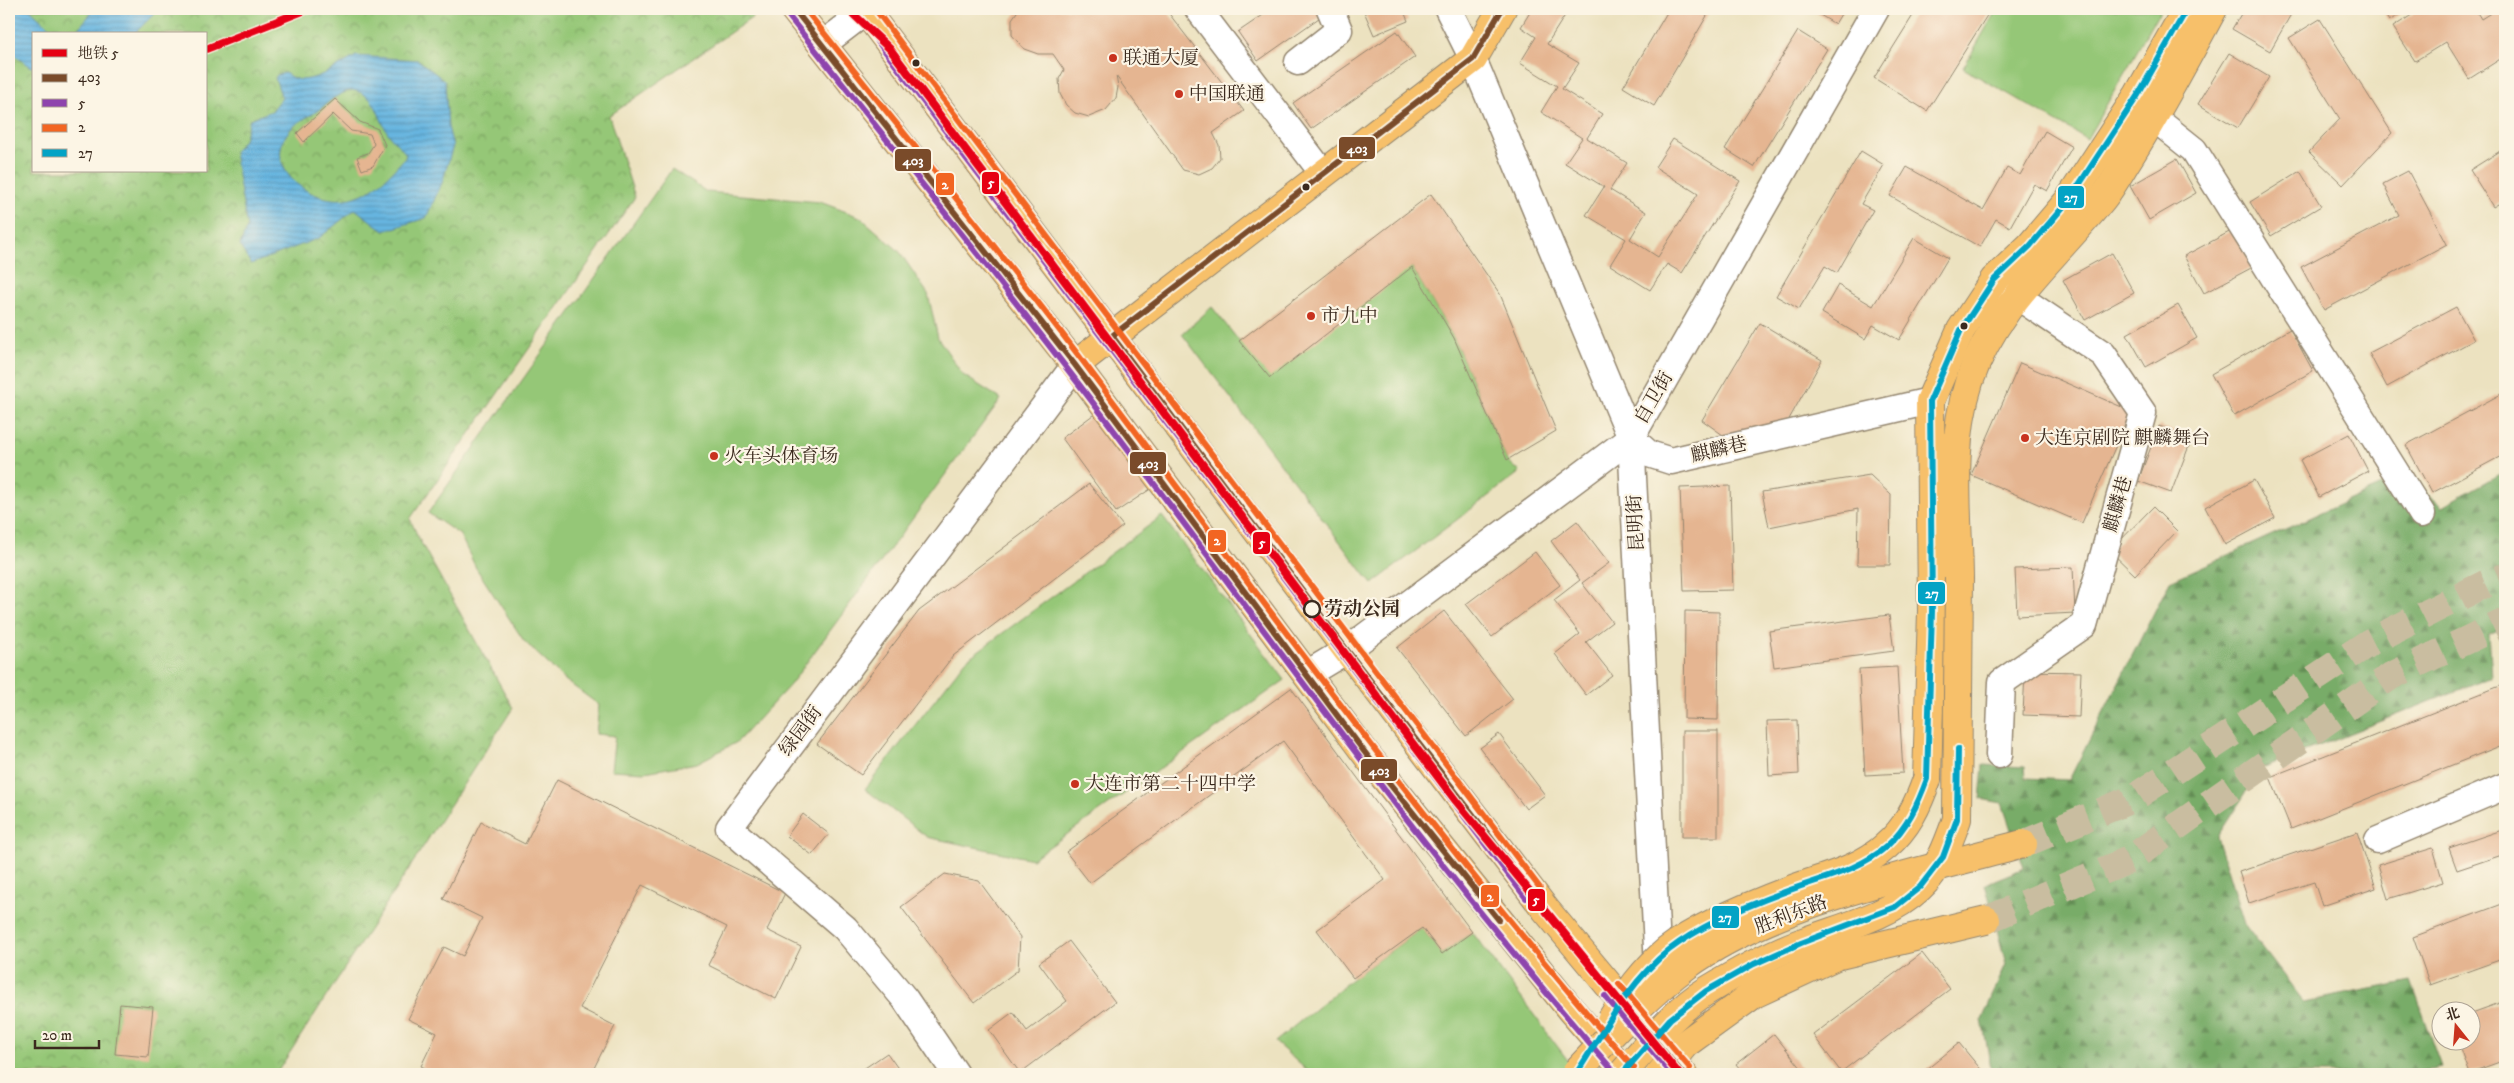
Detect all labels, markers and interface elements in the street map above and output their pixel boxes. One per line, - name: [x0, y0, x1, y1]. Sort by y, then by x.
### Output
- legend: [32, 32, 208, 172]
- text: 地铁 5: [78, 44, 119, 63]
- place label: 联通大厦: [1123, 47, 1199, 70]
- marker: 联通大厦: [1107, 52, 1119, 64]
- unlabelled marker: [911, 58, 921, 68]
- text: 403: [78, 68, 100, 87]
- place label: 中国联通: [1189, 83, 1265, 106]
- marker: 中国联通: [1173, 88, 1185, 100]
- text: 5: [78, 94, 86, 113]
- text: 2: [78, 118, 86, 137]
- line badge: 403: [1338, 136, 1376, 160]
- text: 403: [1346, 140, 1367, 158]
- text: 27: [78, 144, 93, 163]
- line badge: 403: [894, 148, 932, 172]
- text: 403: [902, 152, 923, 170]
- line badge: 5: [981, 171, 1000, 195]
- line badge: 2: [935, 172, 955, 196]
- text: 5: [987, 174, 995, 192]
- text: 2: [942, 176, 950, 194]
- unlabelled marker: [1301, 182, 1311, 192]
- line badge: 27: [2057, 185, 2085, 209]
- text: 27: [2064, 189, 2078, 207]
- place label: 市九中: [1321, 305, 1378, 328]
- marker: 市九中: [1305, 310, 1317, 322]
- unlabelled marker: [1959, 321, 1969, 331]
- street label: 自卫街: [1630, 368, 1678, 428]
- place label: 大连京剧院 麒麟舞台: [2035, 427, 2210, 450]
- street label: 麒麟巷: [1689, 432, 1749, 468]
- marker: 大连京剧院 麒麟舞台: [2019, 432, 2031, 444]
- place label: 火车头体育场: [724, 445, 838, 468]
- marker: 火车头体育场: [708, 450, 720, 462]
- line badge: 403: [1129, 451, 1167, 475]
- text: 403: [1137, 455, 1158, 473]
- street label: 麒麟巷: [2099, 473, 2137, 535]
- street label: 昆明街: [1623, 494, 1649, 552]
- line badge: 2: [1207, 529, 1227, 553]
- line badge: 5: [1252, 531, 1271, 555]
- text: 2: [1214, 532, 1222, 550]
- text: 5: [1258, 534, 1266, 552]
- line badge: 27: [1917, 581, 1946, 605]
- text: 27: [1925, 585, 1939, 603]
- place label: 劳动公园: [1324, 598, 1400, 621]
- marker: 劳动公园: [1303, 600, 1321, 618]
- street label: 绿园街: [775, 701, 827, 761]
- line badge: 403: [1360, 758, 1398, 782]
- text: 403: [1368, 762, 1389, 780]
- place label: 大连市第二十四中学: [1085, 773, 1256, 796]
- marker: 大连市第二十四中学: [1069, 778, 1081, 790]
- line badge: 2: [1480, 884, 1500, 908]
- text: 2: [1487, 888, 1495, 906]
- line badge: 5: [1527, 888, 1546, 912]
- text: 5: [1532, 891, 1540, 909]
- street label: 胜利东路: [1751, 891, 1831, 939]
- line badge: 27: [1711, 905, 1740, 929]
- text: 27: [1718, 909, 1732, 927]
- north arrow: [2432, 1000, 2482, 1050]
- text: 北: [2443, 1004, 2462, 1025]
- scale bar: [35, 1018, 99, 1050]
- text: 20 m: [42, 1026, 72, 1045]

